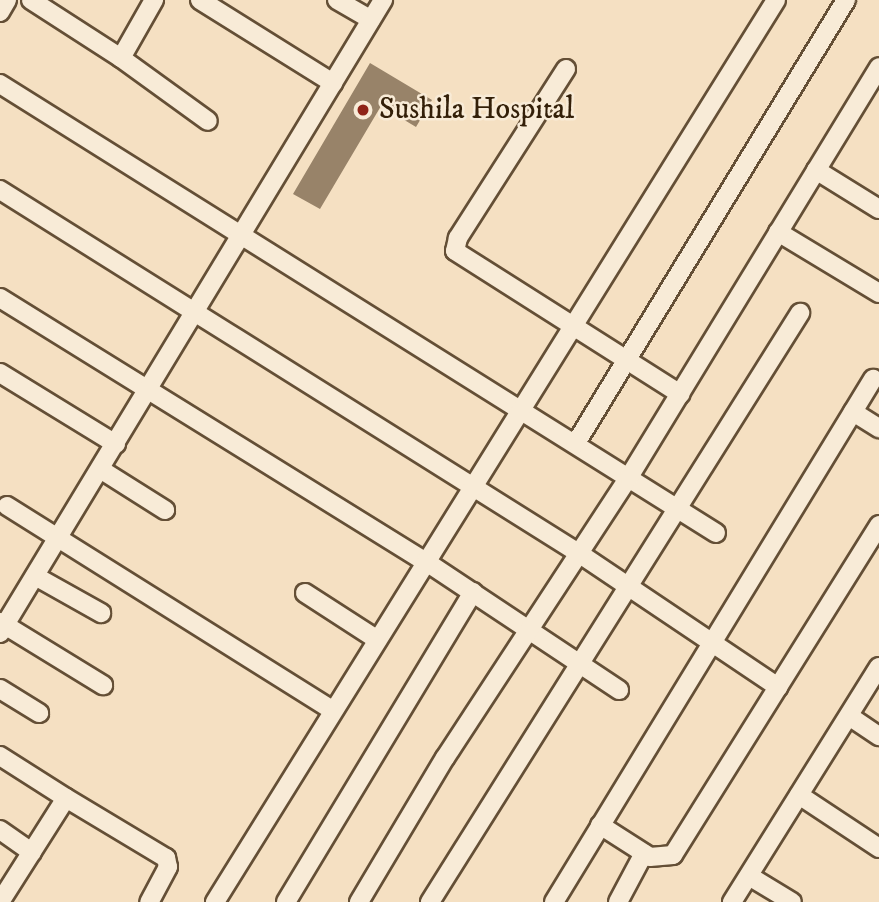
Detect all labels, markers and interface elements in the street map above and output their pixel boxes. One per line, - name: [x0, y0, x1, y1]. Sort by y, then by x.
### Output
- place label: Sushila Hospital: [379, 92, 574, 128]
- marker: Sushila Hospital: [353, 100, 373, 120]

